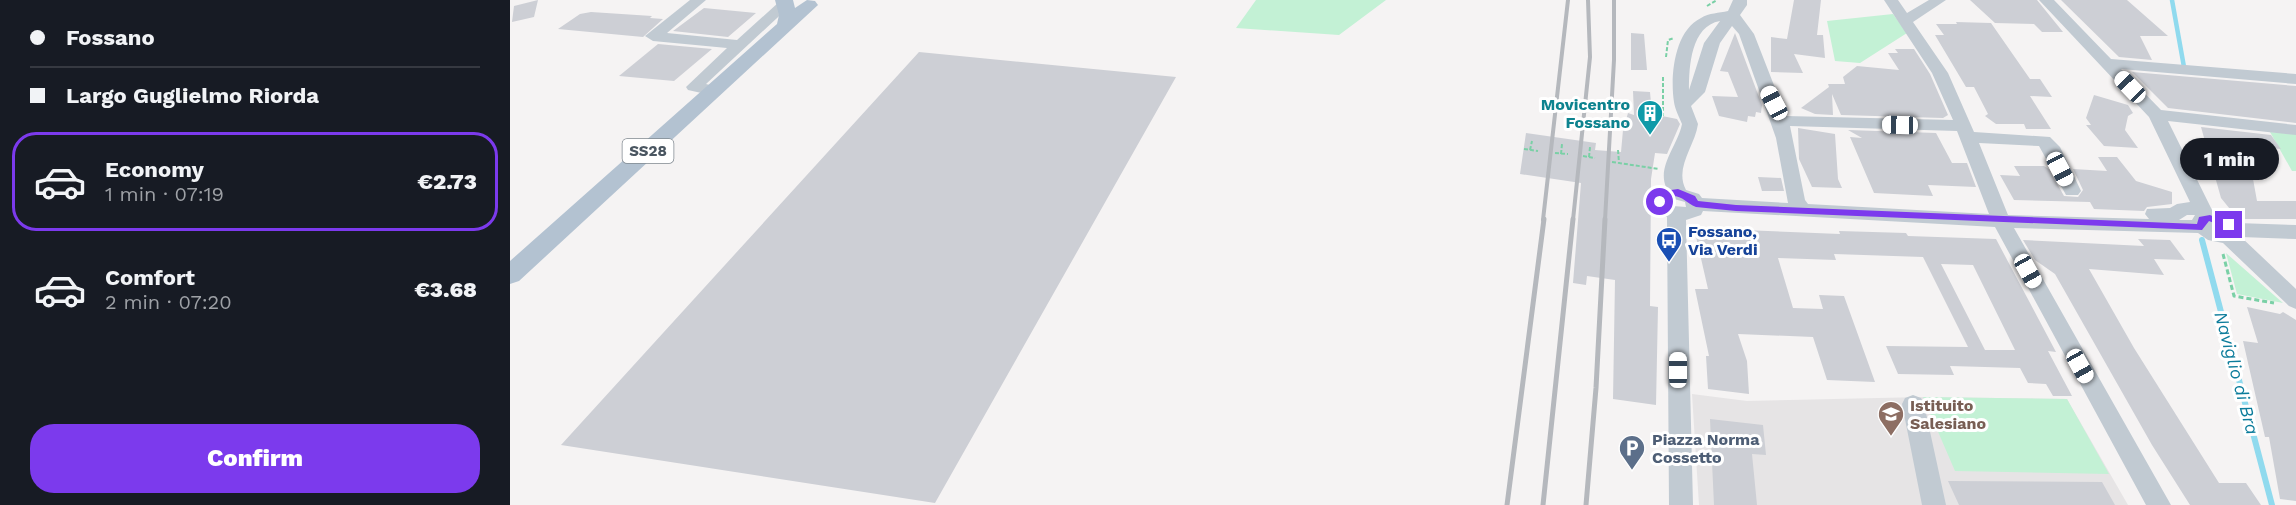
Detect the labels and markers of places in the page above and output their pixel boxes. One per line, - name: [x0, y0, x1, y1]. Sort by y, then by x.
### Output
- place label: Movicentro Fossano: [1541, 95, 1630, 132]
- building icon: Movicentro Fossano: [1635, 98, 1665, 136]
- place label: Fossano, Via Verdi: [1688, 222, 1758, 259]
- bus stop icon: Fossano, Via Verdi: [1654, 225, 1684, 263]
- place label: Istituito Salesiano: [1910, 396, 1986, 433]
- school or university icon: Istituito Salesiano: [1876, 399, 1906, 437]
- place label: Piazza Norma Cossetto: [1652, 430, 1760, 467]
- parking icon: Piazza Norma Cossetto: [1617, 433, 1647, 471]

